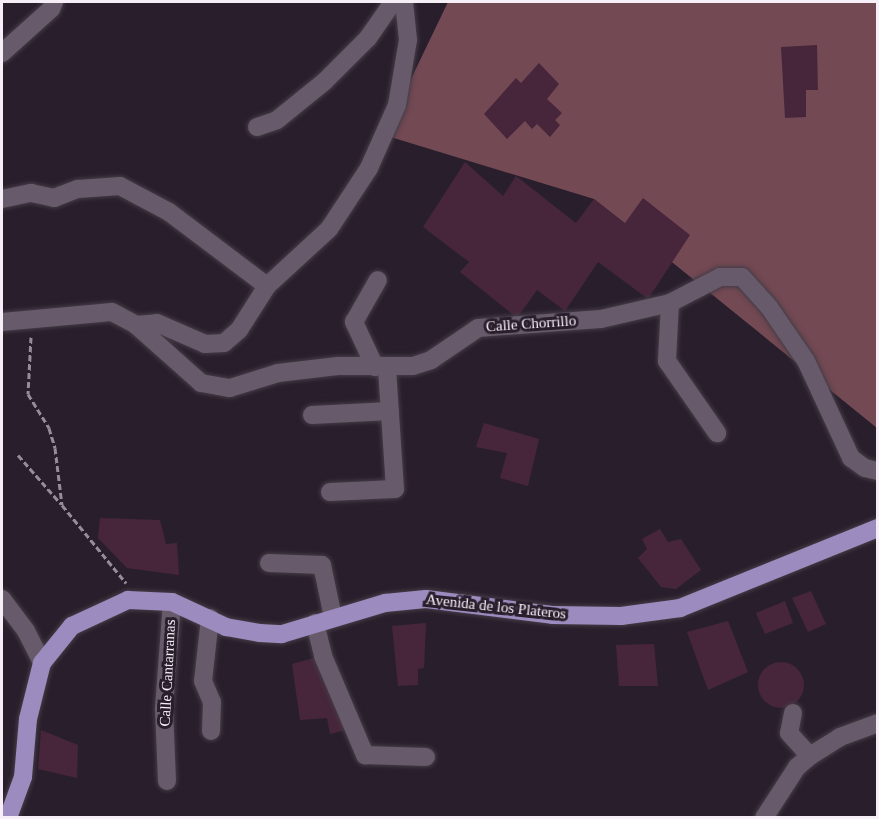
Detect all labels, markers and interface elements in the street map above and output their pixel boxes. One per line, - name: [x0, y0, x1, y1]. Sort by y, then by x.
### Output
- street label: Calle Chorrillo: [485, 312, 577, 336]
- street label: Avenida de los Plateros: [425, 591, 567, 623]
- street label: Calle Cantarranas: [156, 619, 180, 727]

